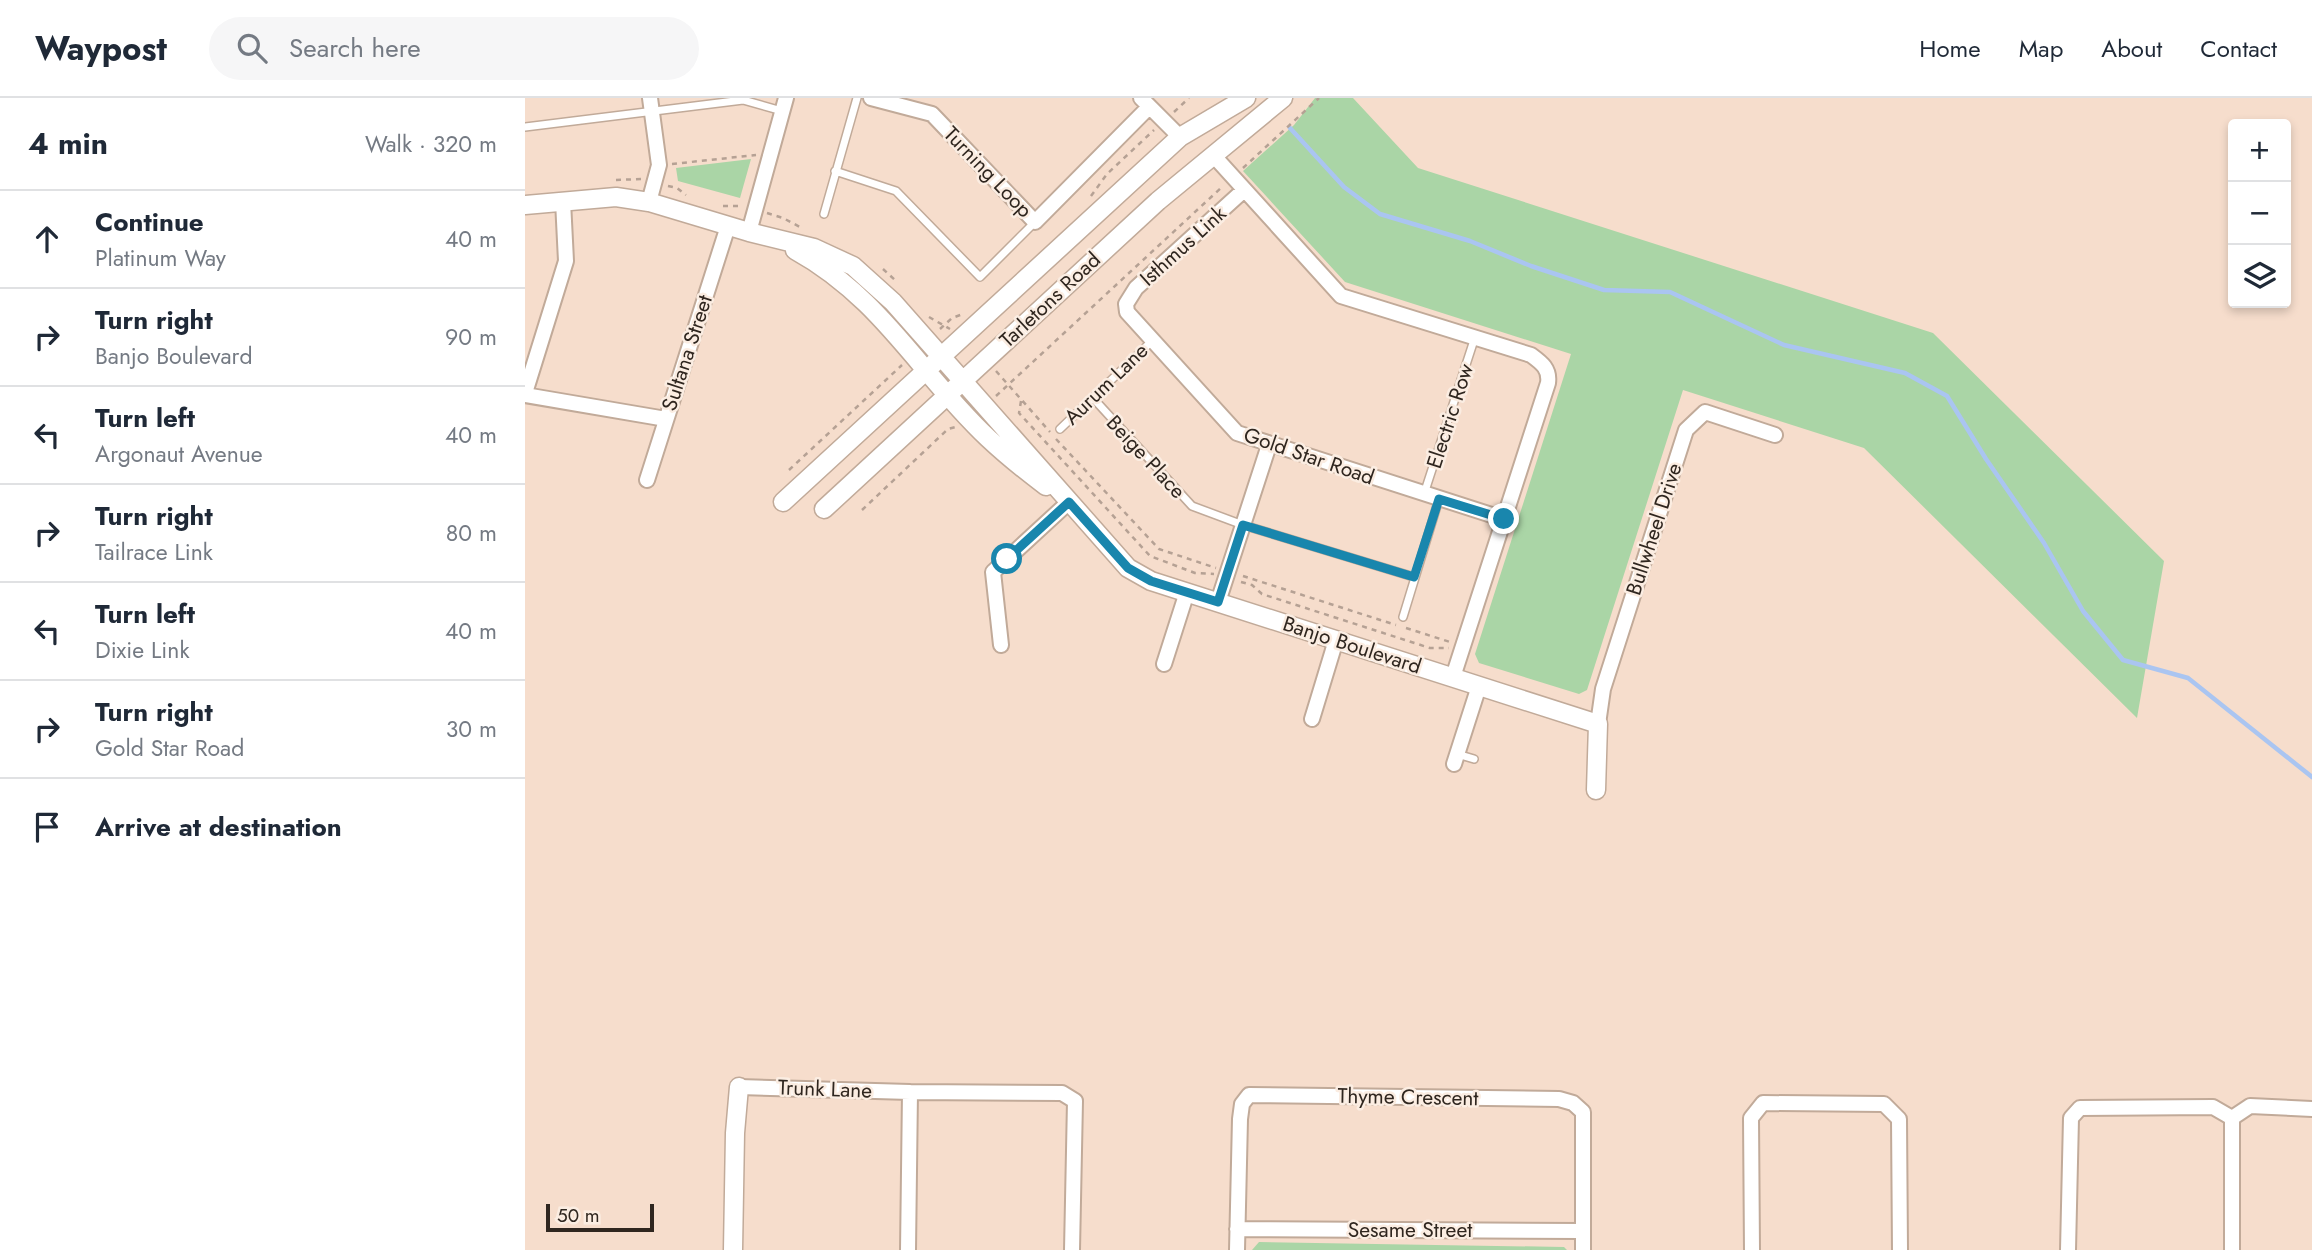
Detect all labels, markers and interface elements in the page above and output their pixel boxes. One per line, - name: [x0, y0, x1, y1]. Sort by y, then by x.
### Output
- search box: [209, 17, 699, 80]
- text: Waypost: [35, 25, 167, 72]
- icon: search: [233, 29, 271, 67]
- text: Search here: [289, 29, 421, 67]
- text: Home: [1919, 31, 1981, 66]
- text: Map: [2019, 31, 2063, 66]
- text: About: [2101, 31, 2162, 66]
- text: Contact: [2200, 31, 2277, 66]
- map controls: [2228, 119, 2291, 308]
- button: +: [2228, 119, 2291, 182]
- street label: Turning Loop: [937, 120, 1039, 224]
- text: 4 min: [28, 122, 108, 165]
- text: Walk · 320 m: [365, 127, 497, 161]
- button: −: [2228, 182, 2291, 245]
- street label: Isthmus Link: [1133, 199, 1233, 293]
- text: Continue: [95, 203, 204, 241]
- icon: ahead: [28, 220, 66, 258]
- text: 40 m: [445, 222, 497, 256]
- text: Platinum Way: [95, 241, 226, 275]
- street label: Tarletons Road: [993, 245, 1107, 355]
- button: layers: [2228, 245, 2291, 308]
- street label: Sultana Street: [654, 291, 720, 415]
- text: Turn right: [95, 301, 213, 339]
- icon: right: [28, 318, 66, 356]
- text: 90 m: [445, 320, 497, 354]
- street label: Aurum Lane: [1057, 336, 1155, 432]
- text: Banjo Boulevard: [95, 339, 253, 373]
- street label: Electric Row: [1419, 359, 1481, 472]
- text: Turn left: [95, 399, 195, 437]
- street label: Beige Place: [1099, 409, 1193, 506]
- icon: left: [28, 416, 66, 454]
- text: 40 m: [445, 418, 497, 452]
- street label: Gold Star Road: [1240, 420, 1378, 492]
- text: Argonaut Avenue: [95, 437, 263, 471]
- street label: Bullwheel Drive: [1619, 459, 1690, 599]
- text: Turn right: [95, 497, 213, 535]
- route end: [1488, 503, 1519, 534]
- icon: right: [28, 514, 66, 552]
- text: 80 m: [446, 516, 497, 550]
- text: Tailrace Link: [95, 535, 213, 569]
- route start: [991, 543, 1022, 574]
- text: Turn left: [95, 595, 195, 633]
- street label: Banjo Boulevard: [1279, 608, 1425, 682]
- icon: left: [28, 612, 66, 650]
- text: 40 m: [445, 614, 497, 648]
- text: Dixie Link: [95, 633, 190, 667]
- text: Turn right: [95, 693, 213, 731]
- icon: right: [28, 710, 66, 748]
- text: 30 m: [446, 712, 497, 746]
- text: Gold Star Road: [95, 731, 244, 765]
- icon: arrive: [28, 808, 66, 846]
- text: Arrive at destination: [95, 808, 342, 846]
- street label: Trunk Lane: [777, 1072, 873, 1106]
- street label: Thyme Crescent: [1337, 1081, 1479, 1113]
- scale bar: [546, 1201, 655, 1233]
- text: 50 m: [557, 1202, 600, 1229]
- street label: Sesame Street: [1348, 1215, 1472, 1245]

